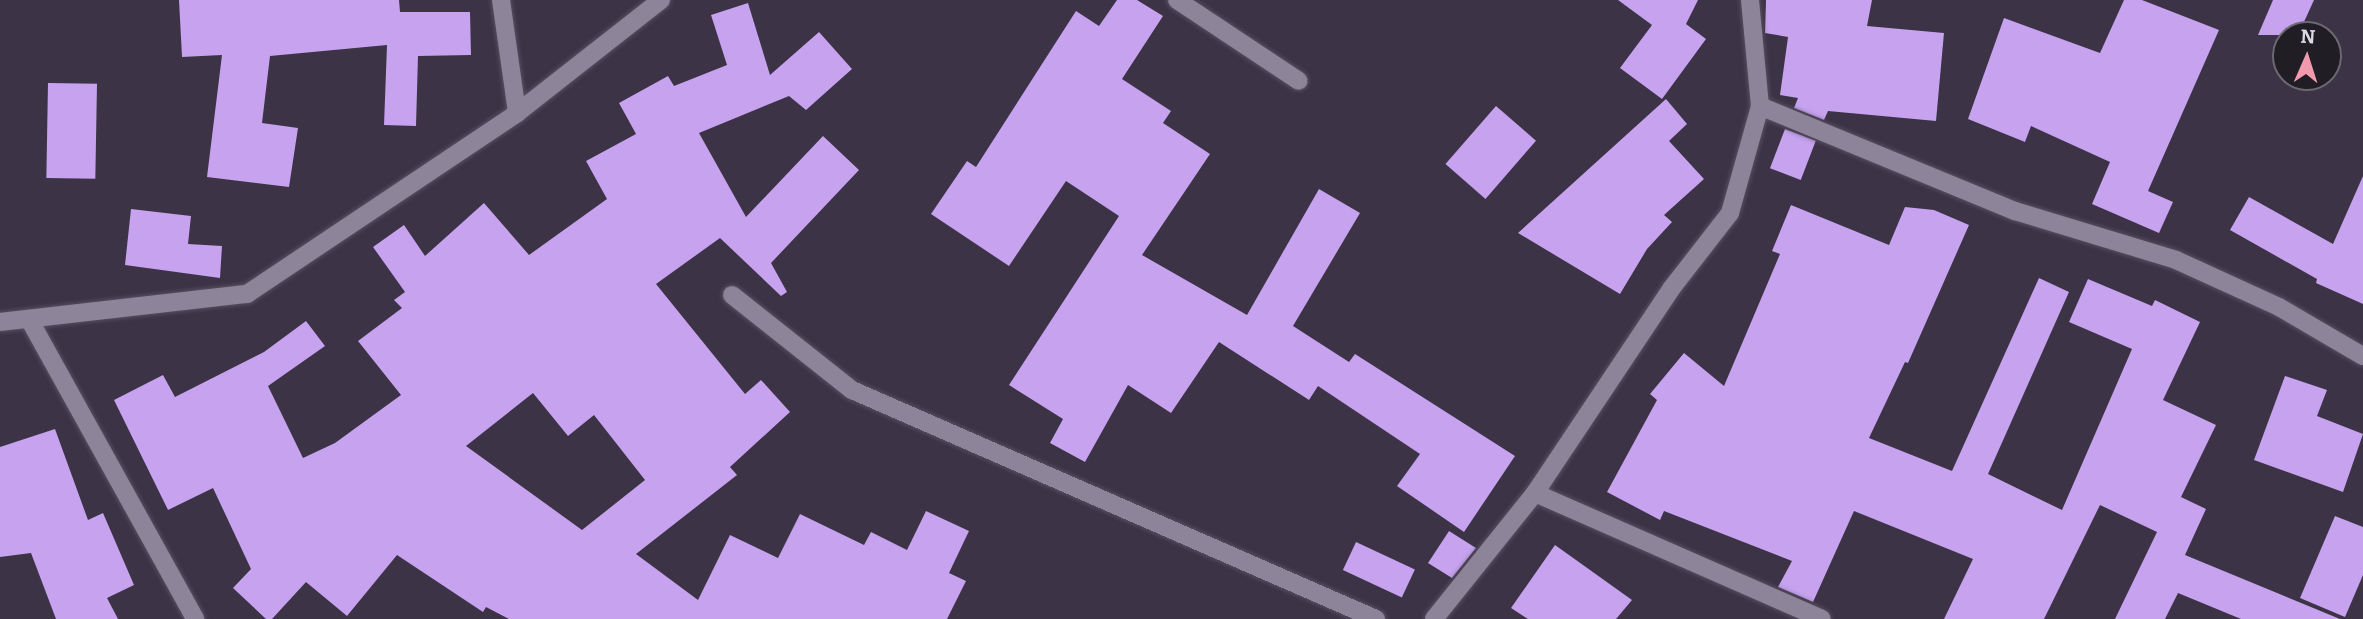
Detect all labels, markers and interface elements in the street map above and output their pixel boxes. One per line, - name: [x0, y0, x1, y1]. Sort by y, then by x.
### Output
- north arrow: [2272, 21, 2342, 91]
- text: N: [2300, 25, 2316, 48]

